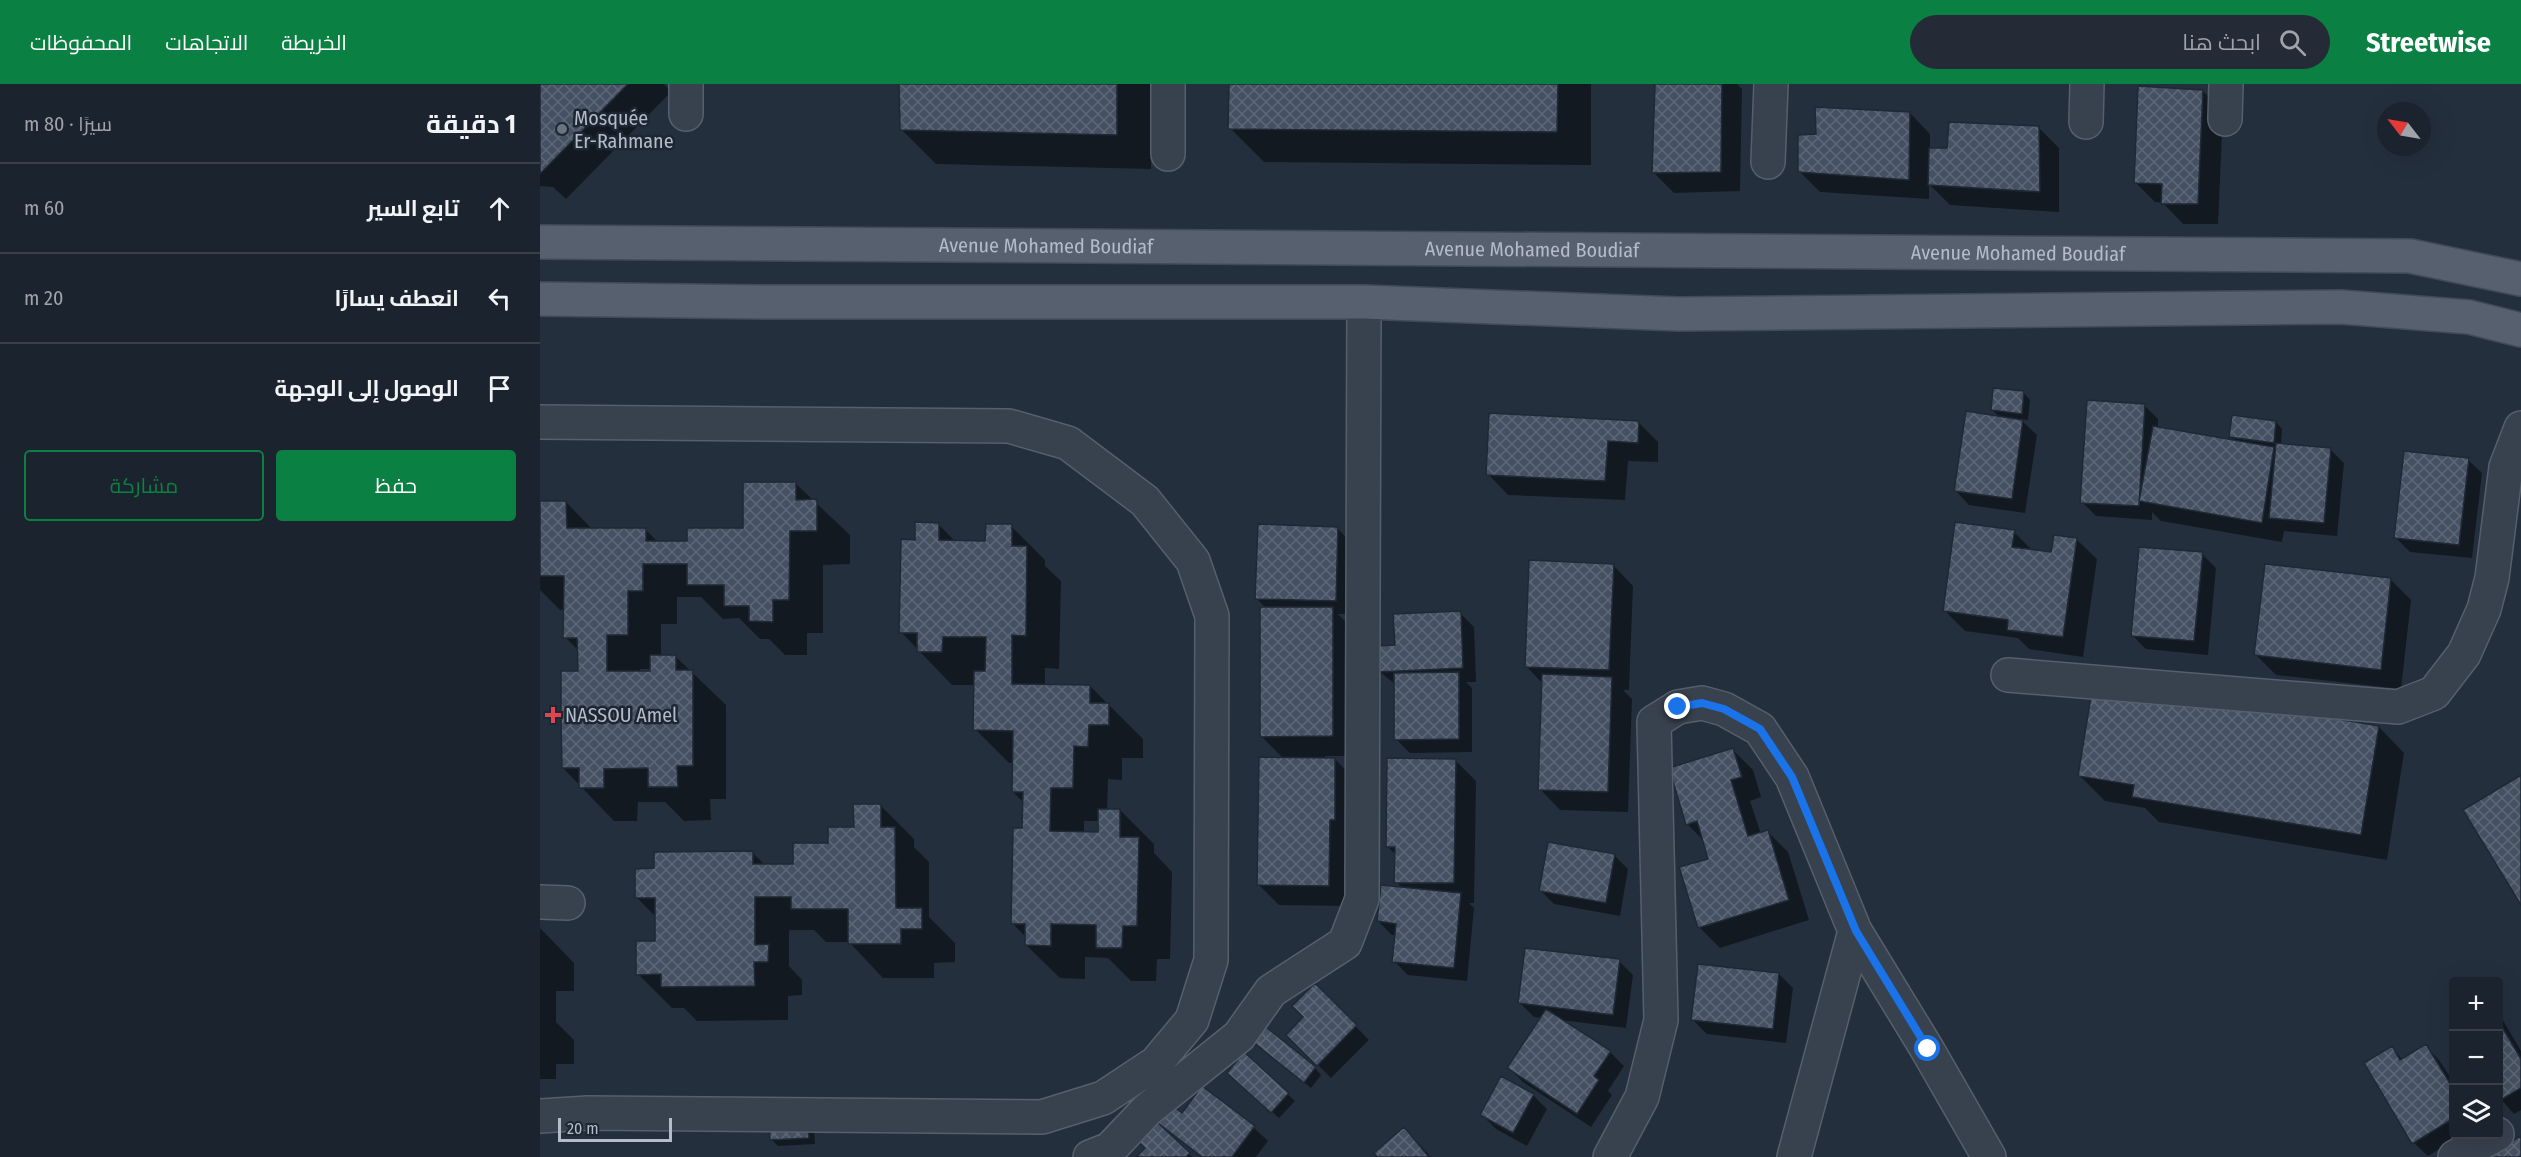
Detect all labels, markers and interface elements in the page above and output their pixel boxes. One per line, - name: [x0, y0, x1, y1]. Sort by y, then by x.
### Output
- search box: [1910, 15, 2330, 69]
- icon: search: [2276, 26, 2309, 59]
- text: Streetwise: [2366, 26, 2491, 59]
- text: ابحث هنا: [2182, 29, 2261, 56]
- text: المحفوظات: [30, 30, 132, 56]
- text: الاتجاهات: [165, 30, 248, 56]
- text: الخريطة: [281, 30, 347, 56]
- north arrow: [2377, 102, 2431, 156]
- place label: Mosquée Er-Rahmane: [574, 106, 674, 153]
- text: 1 دقيقة: [426, 109, 516, 140]
- text: سيرًا · 80 m: [24, 112, 112, 136]
- marker: Mosquée Er-Rahmane: [555, 122, 569, 136]
- icon: ahead: [483, 192, 516, 225]
- text: تابع السير: [367, 195, 459, 222]
- text: 60 m: [24, 196, 64, 220]
- street label: Avenue Mohamed Boudiaf: [939, 233, 1155, 259]
- street label: Avenue Mohamed Boudiaf: [1425, 237, 1641, 262]
- street label: Avenue Mohamed Boudiaf: [1911, 240, 2127, 266]
- icon: left: [483, 282, 516, 315]
- text: انعطف يسارًا: [334, 285, 459, 312]
- text: 20 m: [24, 286, 63, 310]
- icon: arrive: [483, 372, 516, 405]
- text: الوصول إلى الوجهة: [275, 375, 459, 402]
- button: مشاركة: [24, 450, 264, 521]
- button: حفظ: [276, 450, 516, 521]
- route end: [1664, 693, 1690, 719]
- place label: NASSOU Amel: [565, 703, 677, 727]
- marker: NASSOU Amel: [546, 708, 560, 722]
- map controls: [2449, 977, 2503, 1139]
- button: +: [2449, 977, 2503, 1031]
- button: −: [2449, 1031, 2503, 1085]
- route start: [1914, 1035, 1940, 1061]
- button: layers: [2449, 1085, 2503, 1139]
- scale bar: [558, 1115, 672, 1142]
- text: 20 m: [567, 1119, 598, 1138]

